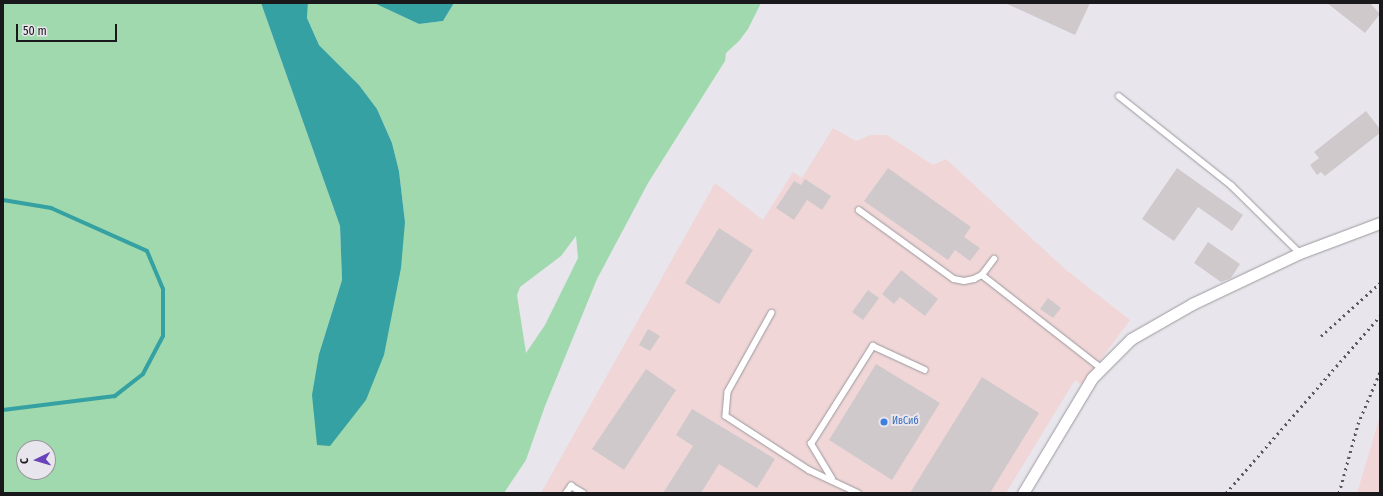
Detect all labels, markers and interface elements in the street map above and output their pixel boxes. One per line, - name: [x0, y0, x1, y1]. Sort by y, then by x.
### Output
- scale bar: [18, 16, 119, 42]
- text: 50 m: [23, 24, 47, 38]
- place label: ИвСиб: [892, 416, 919, 428]
- marker: ИвСиб: [879, 417, 889, 427]
- north arrow: [16, 440, 56, 480]
- text: С: [18, 458, 31, 464]

